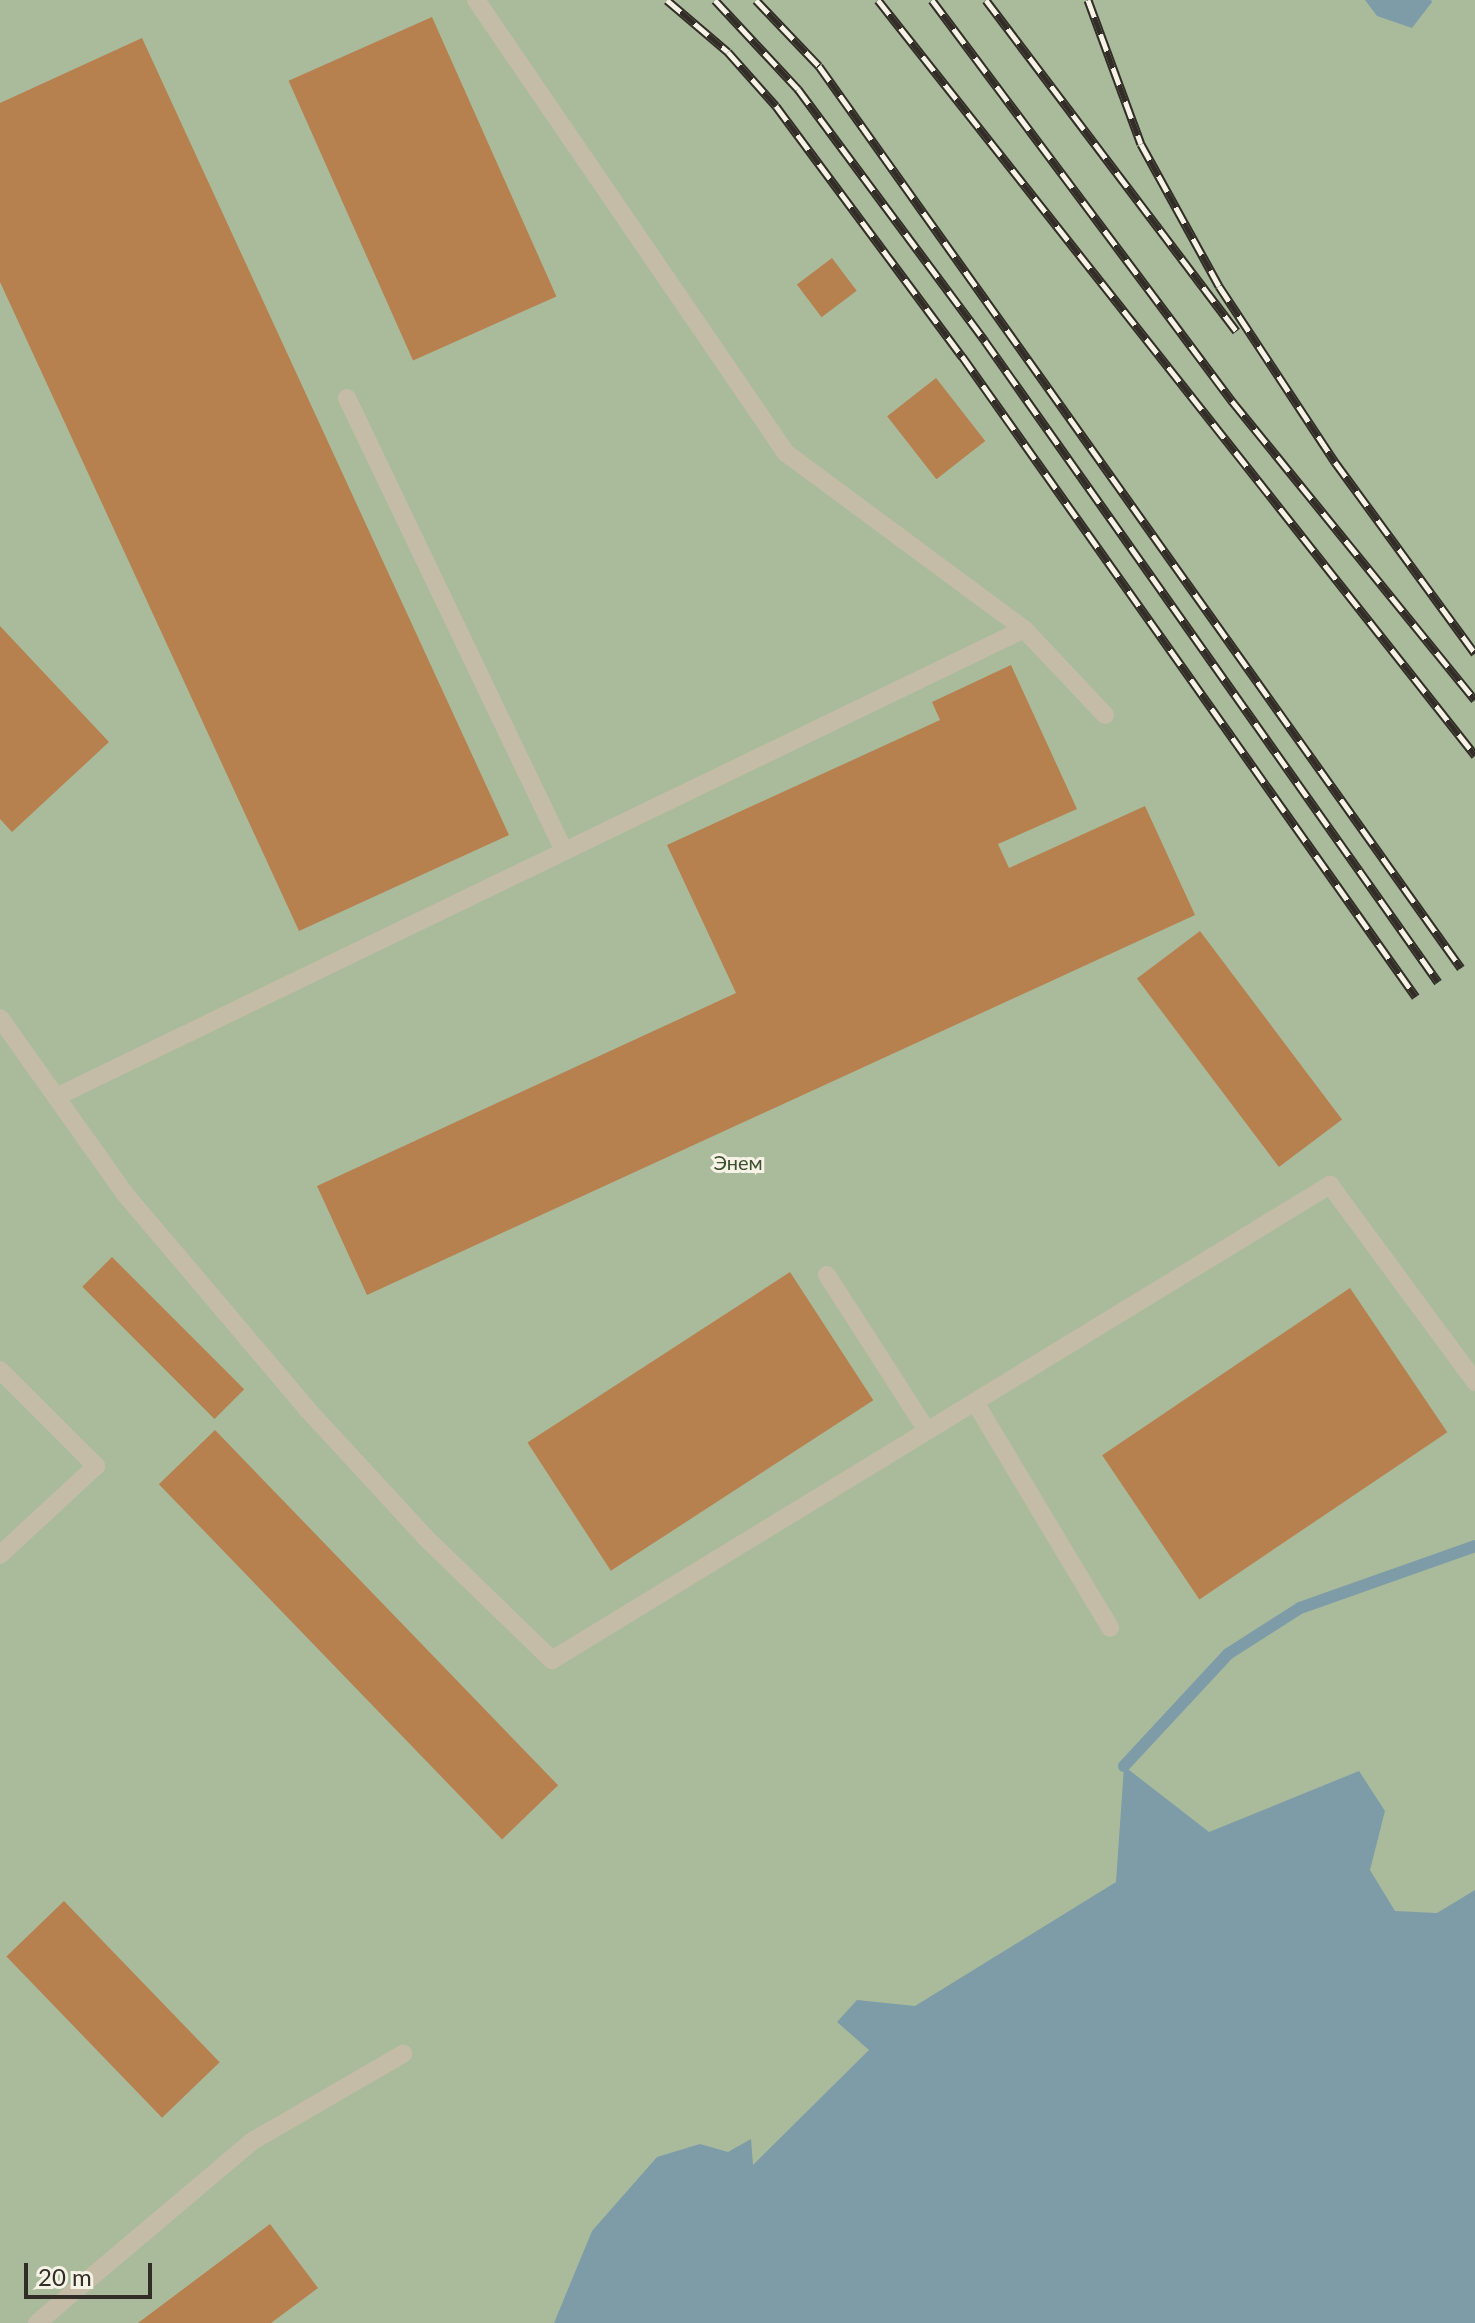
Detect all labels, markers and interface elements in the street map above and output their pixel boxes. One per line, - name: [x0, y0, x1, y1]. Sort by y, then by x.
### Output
- park label: Энем: [713, 1150, 763, 1174]
- scale bar: [28, 2247, 156, 2297]
- text: 20 m: [38, 2262, 92, 2291]

